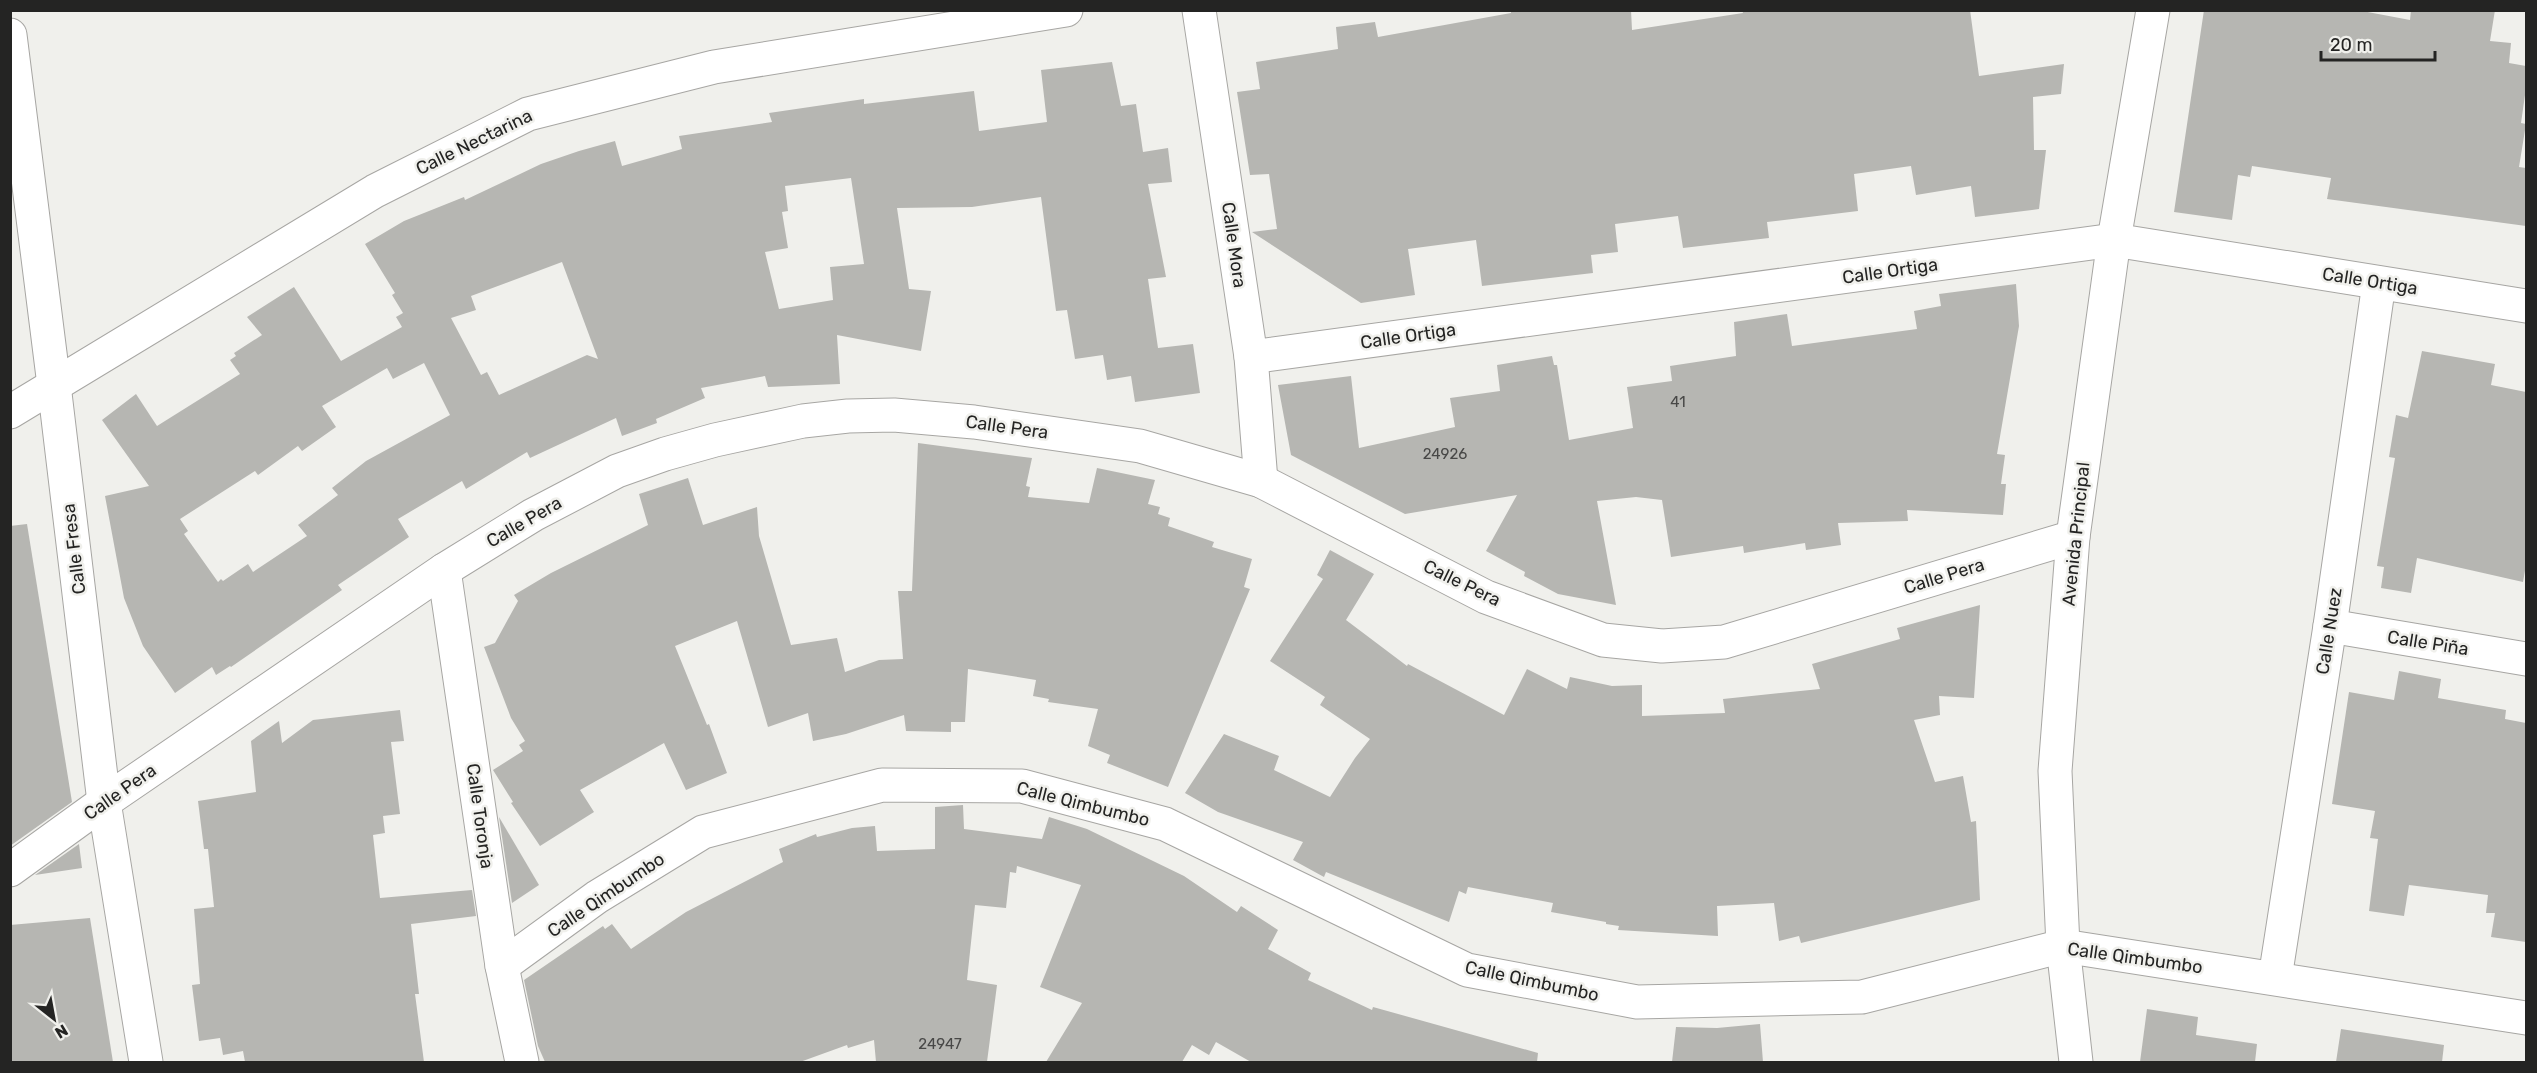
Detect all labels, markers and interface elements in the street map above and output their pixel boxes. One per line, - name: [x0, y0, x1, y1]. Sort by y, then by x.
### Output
- scale bar: [2321, 24, 2435, 62]
- text: 20 m: [2330, 34, 2372, 56]
- street label: Calle Nectarina: [412, 104, 536, 180]
- street label: Calle Mora: [1217, 201, 1251, 289]
- street label: Calle Ortiga: [1841, 253, 1939, 289]
- street label: Calle Ortiga: [2321, 263, 2419, 299]
- street label: Calle Ortiga: [1359, 318, 1457, 354]
- house number: 41: [1670, 393, 1686, 411]
- street label: Calle Pera: [964, 410, 1050, 444]
- house number: 24926: [1423, 445, 1467, 463]
- street label: Avenida Principal: [2058, 461, 2094, 607]
- street label: Calle Pera: [482, 492, 566, 552]
- street label: Calle Fresa: [58, 502, 90, 596]
- street label: Calle Pera: [1901, 553, 1987, 599]
- street label: Calle Pera: [1420, 555, 1504, 611]
- street label: Calle Nuez: [2311, 586, 2347, 676]
- street label: Calle Piña: [2386, 626, 2470, 660]
- street label: Calle Pera: [80, 759, 160, 825]
- street label: Calle Toronja: [462, 762, 498, 870]
- street label: Calle Qimbumbo: [1014, 777, 1152, 831]
- street label: Calle Qimbumbo: [543, 848, 669, 942]
- street label: Calle Qimbumbo: [2066, 938, 2204, 978]
- street label: Calle Qimbumbo: [1463, 956, 1601, 1006]
- north arrow: [24, 989, 84, 1049]
- text: N: [52, 1020, 71, 1043]
- house number: 24947: [918, 1035, 962, 1053]

